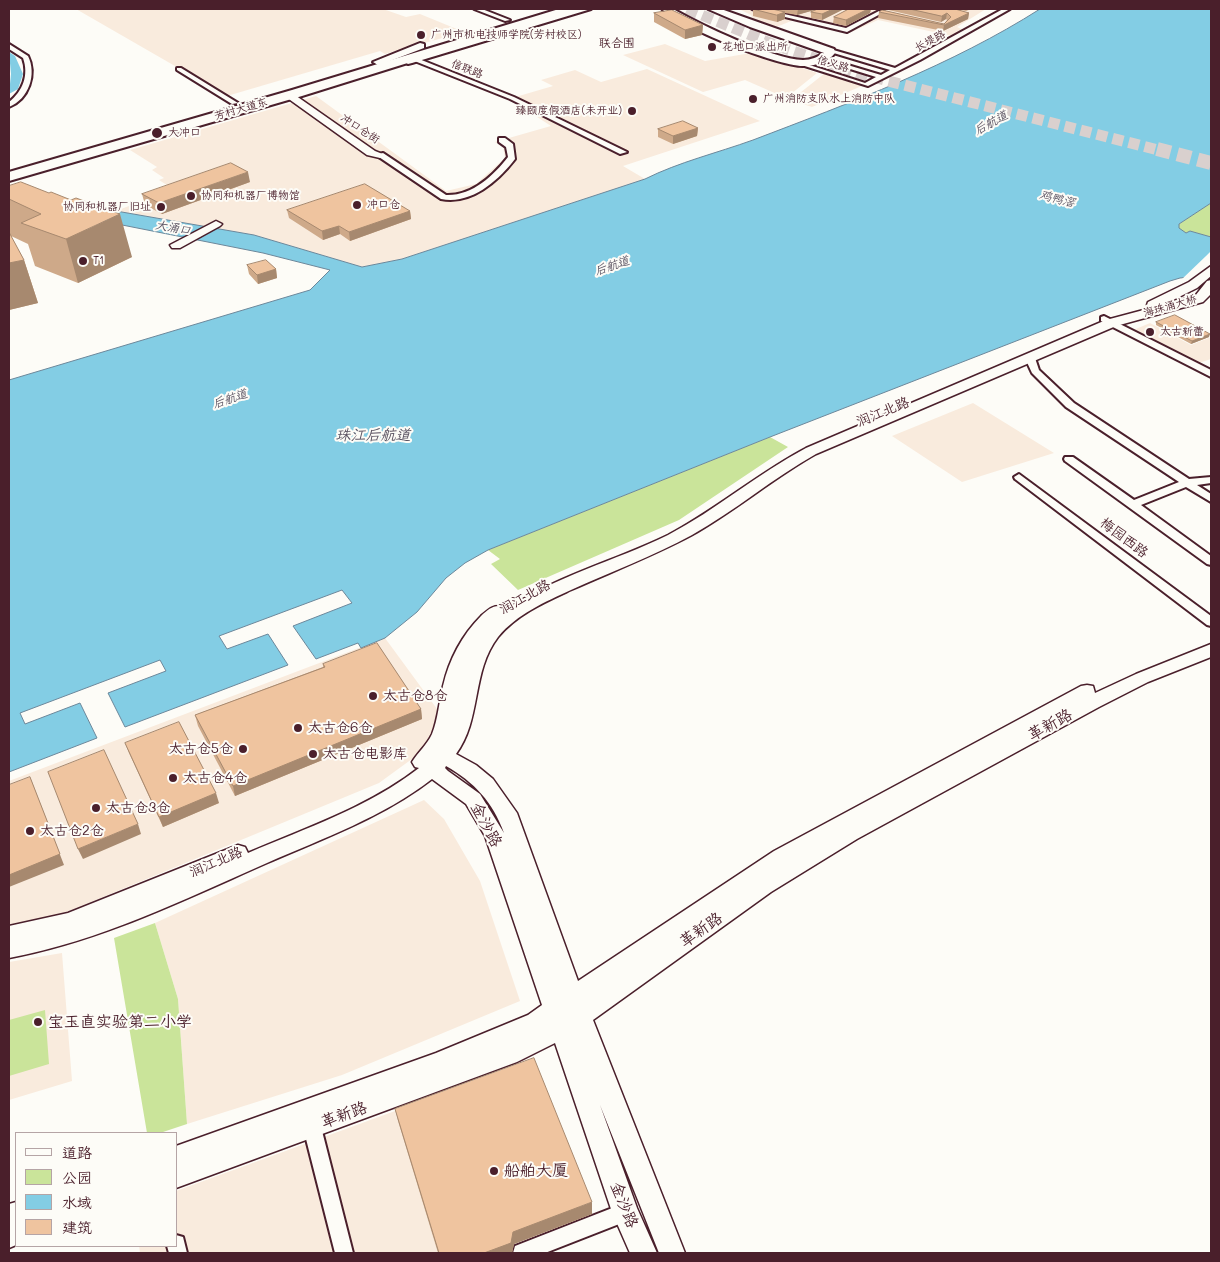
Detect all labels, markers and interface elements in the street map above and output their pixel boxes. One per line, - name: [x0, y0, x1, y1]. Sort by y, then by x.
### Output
- street label: 长堤路: [912, 27, 948, 55]
- place label: 广州市机电技师学院(芳村校区): [431, 28, 581, 42]
- marker: 广州市机电技师学院(芳村校区): [415, 29, 427, 41]
- district label: 联合围: [599, 36, 635, 50]
- place label: 花地口派出所: [722, 40, 788, 54]
- marker: 花地口派出所: [706, 41, 718, 53]
- street label: 信义路: [815, 53, 851, 75]
- street label: 信联路: [449, 57, 485, 81]
- place label: 广州消防支队水上消防中队: [763, 92, 895, 106]
- marker: 广州消防支队水上消防中队: [747, 93, 759, 105]
- street label: 芳村大道东: [213, 95, 269, 123]
- place label: 臻颐度假酒店(未开业): [516, 104, 622, 118]
- marker: 臻颐度假酒店(未开业): [626, 105, 638, 117]
- water label: 后航道: [972, 108, 1010, 138]
- street label: 冲口仓街: [338, 111, 382, 147]
- marker: 大冲口: [150, 126, 164, 140]
- place label: 大冲口: [168, 126, 201, 140]
- water label: 鸡鸭滘: [1038, 187, 1076, 211]
- place label: 协同和机器厂博物馆: [201, 189, 300, 203]
- marker: 协同和机器厂博物馆: [185, 190, 197, 202]
- place label: 冲口仓: [367, 198, 400, 212]
- marker: 冲口仓: [351, 199, 363, 211]
- place label: 协同和机器厂旧址: [63, 200, 151, 214]
- marker: 协同和机器厂旧址: [155, 201, 167, 213]
- water label: 大涌口: [154, 218, 192, 238]
- water label: 后航道: [593, 253, 631, 279]
- place label: T1: [93, 254, 104, 268]
- marker: T1: [77, 255, 89, 267]
- street label: 海珠涌大桥: [1142, 292, 1198, 320]
- place label: 太古新蕾: [1160, 325, 1204, 339]
- marker: 太古新蕾: [1144, 326, 1156, 338]
- water label: 后航道: [211, 386, 249, 412]
- street label: 润江北路: [854, 394, 912, 430]
- water label: 珠江后航道: [336, 426, 410, 444]
- street label: 梅园西路: [1097, 514, 1151, 562]
- street label: 润江北路: [496, 576, 554, 618]
- place label: 太古仓8仓: [383, 688, 447, 704]
- marker: 太古仓8仓: [367, 690, 379, 702]
- street label: 革新路: [1024, 705, 1076, 745]
- place label: 太古仓6仓: [308, 720, 372, 736]
- marker: 太古仓6仓: [292, 722, 304, 734]
- place label: 太古仓5仓: [169, 741, 233, 757]
- marker: 太古仓5仓: [237, 743, 249, 755]
- place label: 太古仓电影库: [323, 746, 407, 762]
- marker: 太古仓电影库: [307, 748, 319, 760]
- place label: 太古仓4仓: [183, 770, 247, 786]
- marker: 太古仓4仓: [167, 772, 179, 784]
- street label: 金沙路: [466, 799, 506, 851]
- place label: 太古仓3仓: [106, 800, 170, 816]
- marker: 太古仓3仓: [90, 802, 102, 814]
- place label: 太古仓2仓: [40, 823, 104, 839]
- marker: 太古仓2仓: [24, 825, 36, 837]
- street label: 润江北路: [187, 843, 245, 881]
- street label: 革新路: [676, 908, 726, 952]
- place label: 宝玉直实验第二小学: [48, 1012, 192, 1032]
- marker: 宝玉直实验第二小学: [32, 1016, 44, 1028]
- street label: 革新路: [318, 1098, 370, 1132]
- legend: [15, 1132, 178, 1247]
- text: 道路: [62, 1142, 92, 1162]
- place label: 船舶大厦: [504, 1161, 568, 1181]
- marker: 船舶大厦: [488, 1165, 500, 1177]
- text: 公园: [62, 1167, 92, 1187]
- street label: 金沙路: [606, 1179, 642, 1231]
- text: 水域: [62, 1192, 92, 1212]
- text: 建筑: [62, 1217, 92, 1237]

